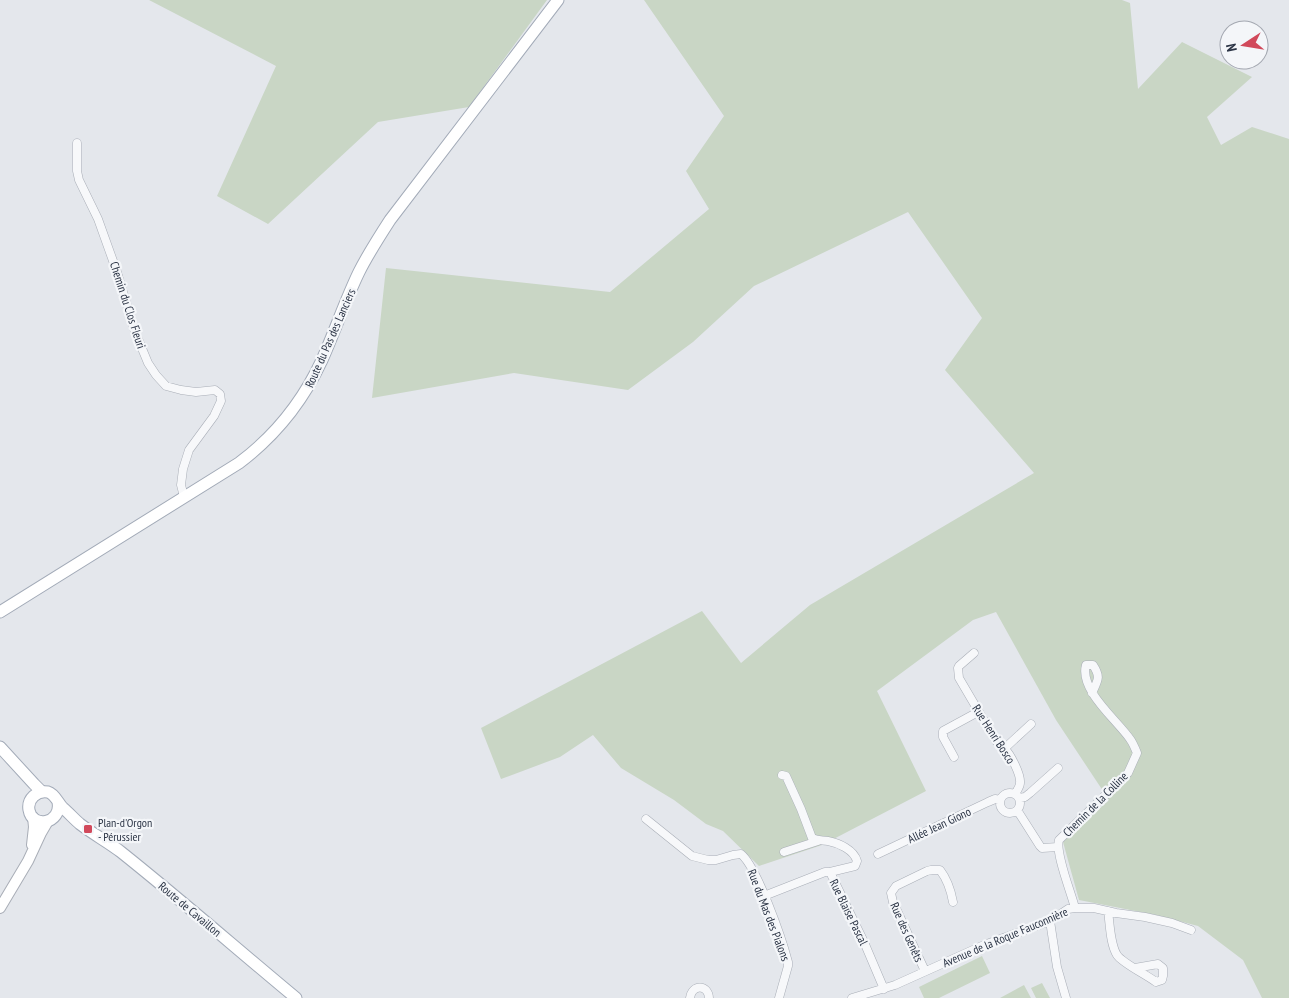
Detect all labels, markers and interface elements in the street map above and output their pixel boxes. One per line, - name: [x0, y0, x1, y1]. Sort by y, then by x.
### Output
- north arrow: [1219, 20, 1269, 70]
- text: N: [1222, 42, 1241, 53]
- street label: Chemin du Clos Fleuri: [107, 260, 149, 350]
- street label: Route du Pas des Lanciers: [301, 286, 359, 390]
- street label: Rue Henri Bosco: [969, 702, 1019, 766]
- street label: Chemin de la Colline: [1059, 768, 1131, 840]
- street label: Allée Jean Giono: [905, 804, 973, 846]
- place label: Plan-d'Orgon - Pérussier: [98, 815, 152, 844]
- marker: Plan-d'Orgon - Pérussier: [82, 823, 94, 835]
- street label: Rue du Mas des Pialons: [745, 867, 793, 963]
- street label: Rue Blaise Pascal: [827, 876, 872, 948]
- street label: Route de Cavaillon: [156, 878, 224, 940]
- street label: Rue des Genêts: [887, 900, 927, 964]
- street label: Avenue de la Roque Fauconnière: [940, 904, 1070, 970]

